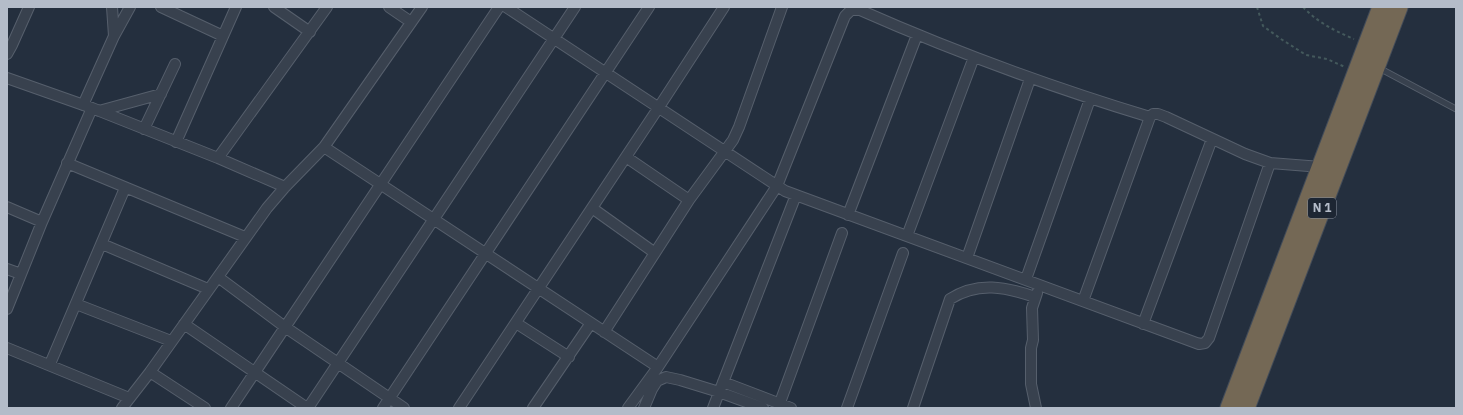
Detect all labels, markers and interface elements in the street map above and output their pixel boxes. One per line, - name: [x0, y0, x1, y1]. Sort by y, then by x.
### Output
- road number: N 1: [1308, 198, 1336, 218]

